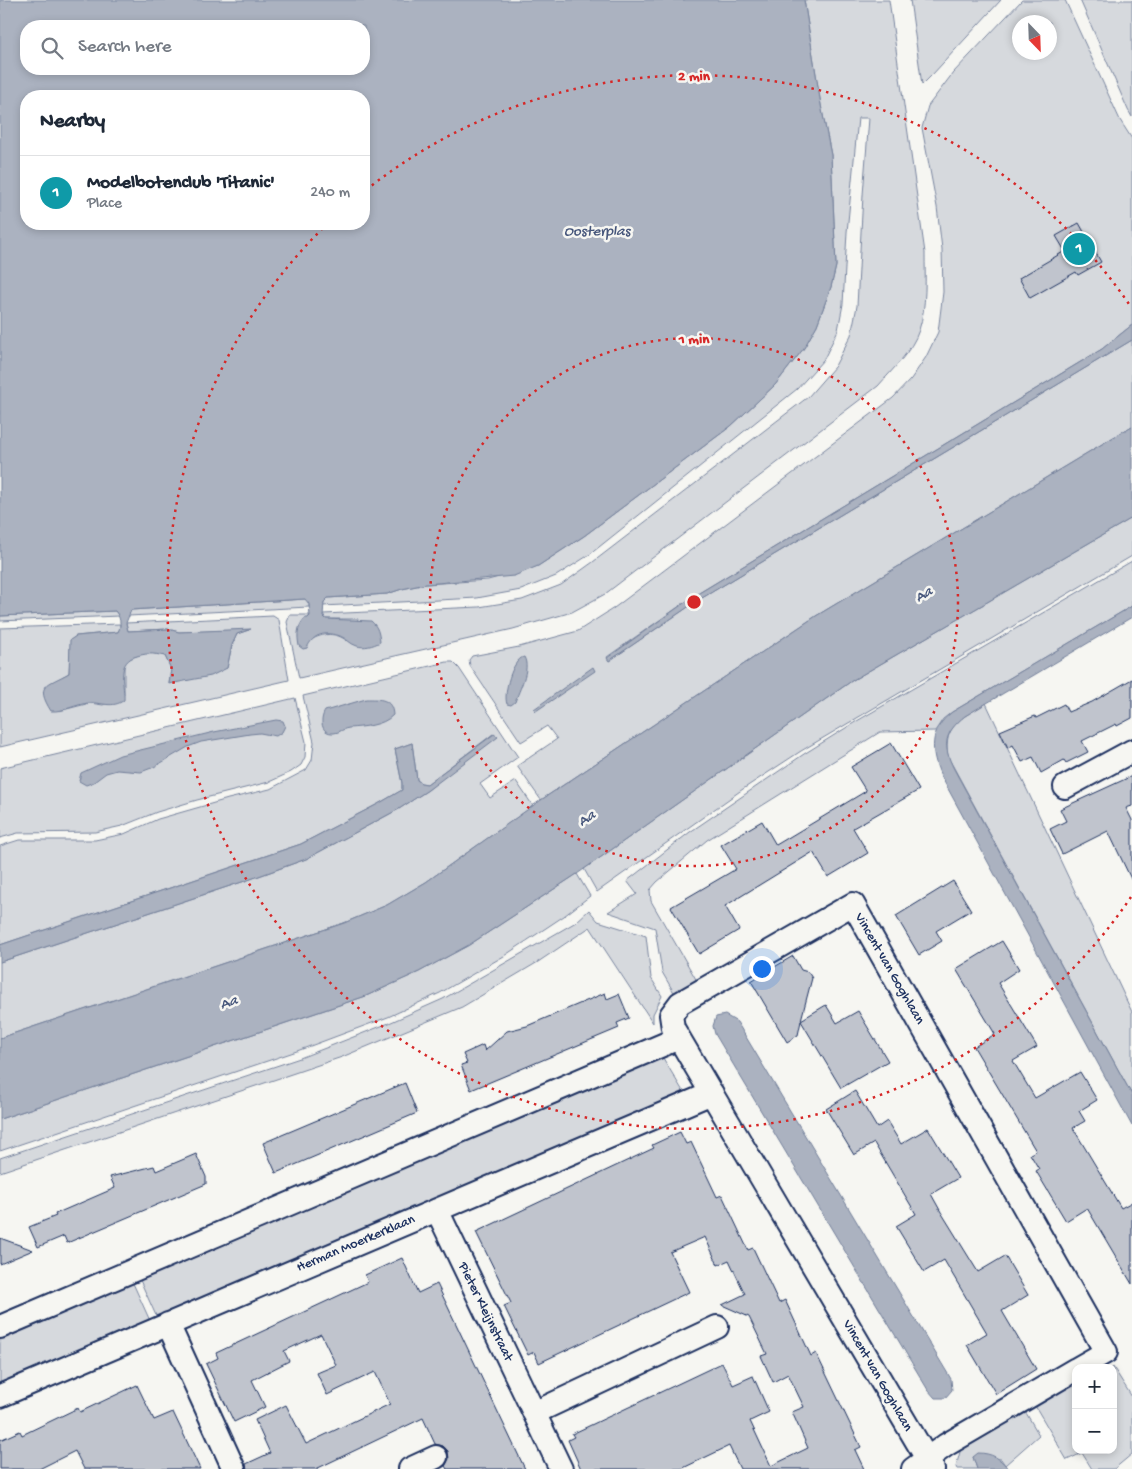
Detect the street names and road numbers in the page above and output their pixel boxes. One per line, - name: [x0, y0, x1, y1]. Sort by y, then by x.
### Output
- street label: Vincent van Goghlaan: [850, 909, 928, 1028]
- street label: Herman Moerkerklaan: [294, 1211, 418, 1277]
- street label: Pieter Kleijnstraat: [453, 1259, 517, 1365]
- street label: Vincent van Goghlaan: [838, 1316, 916, 1435]

